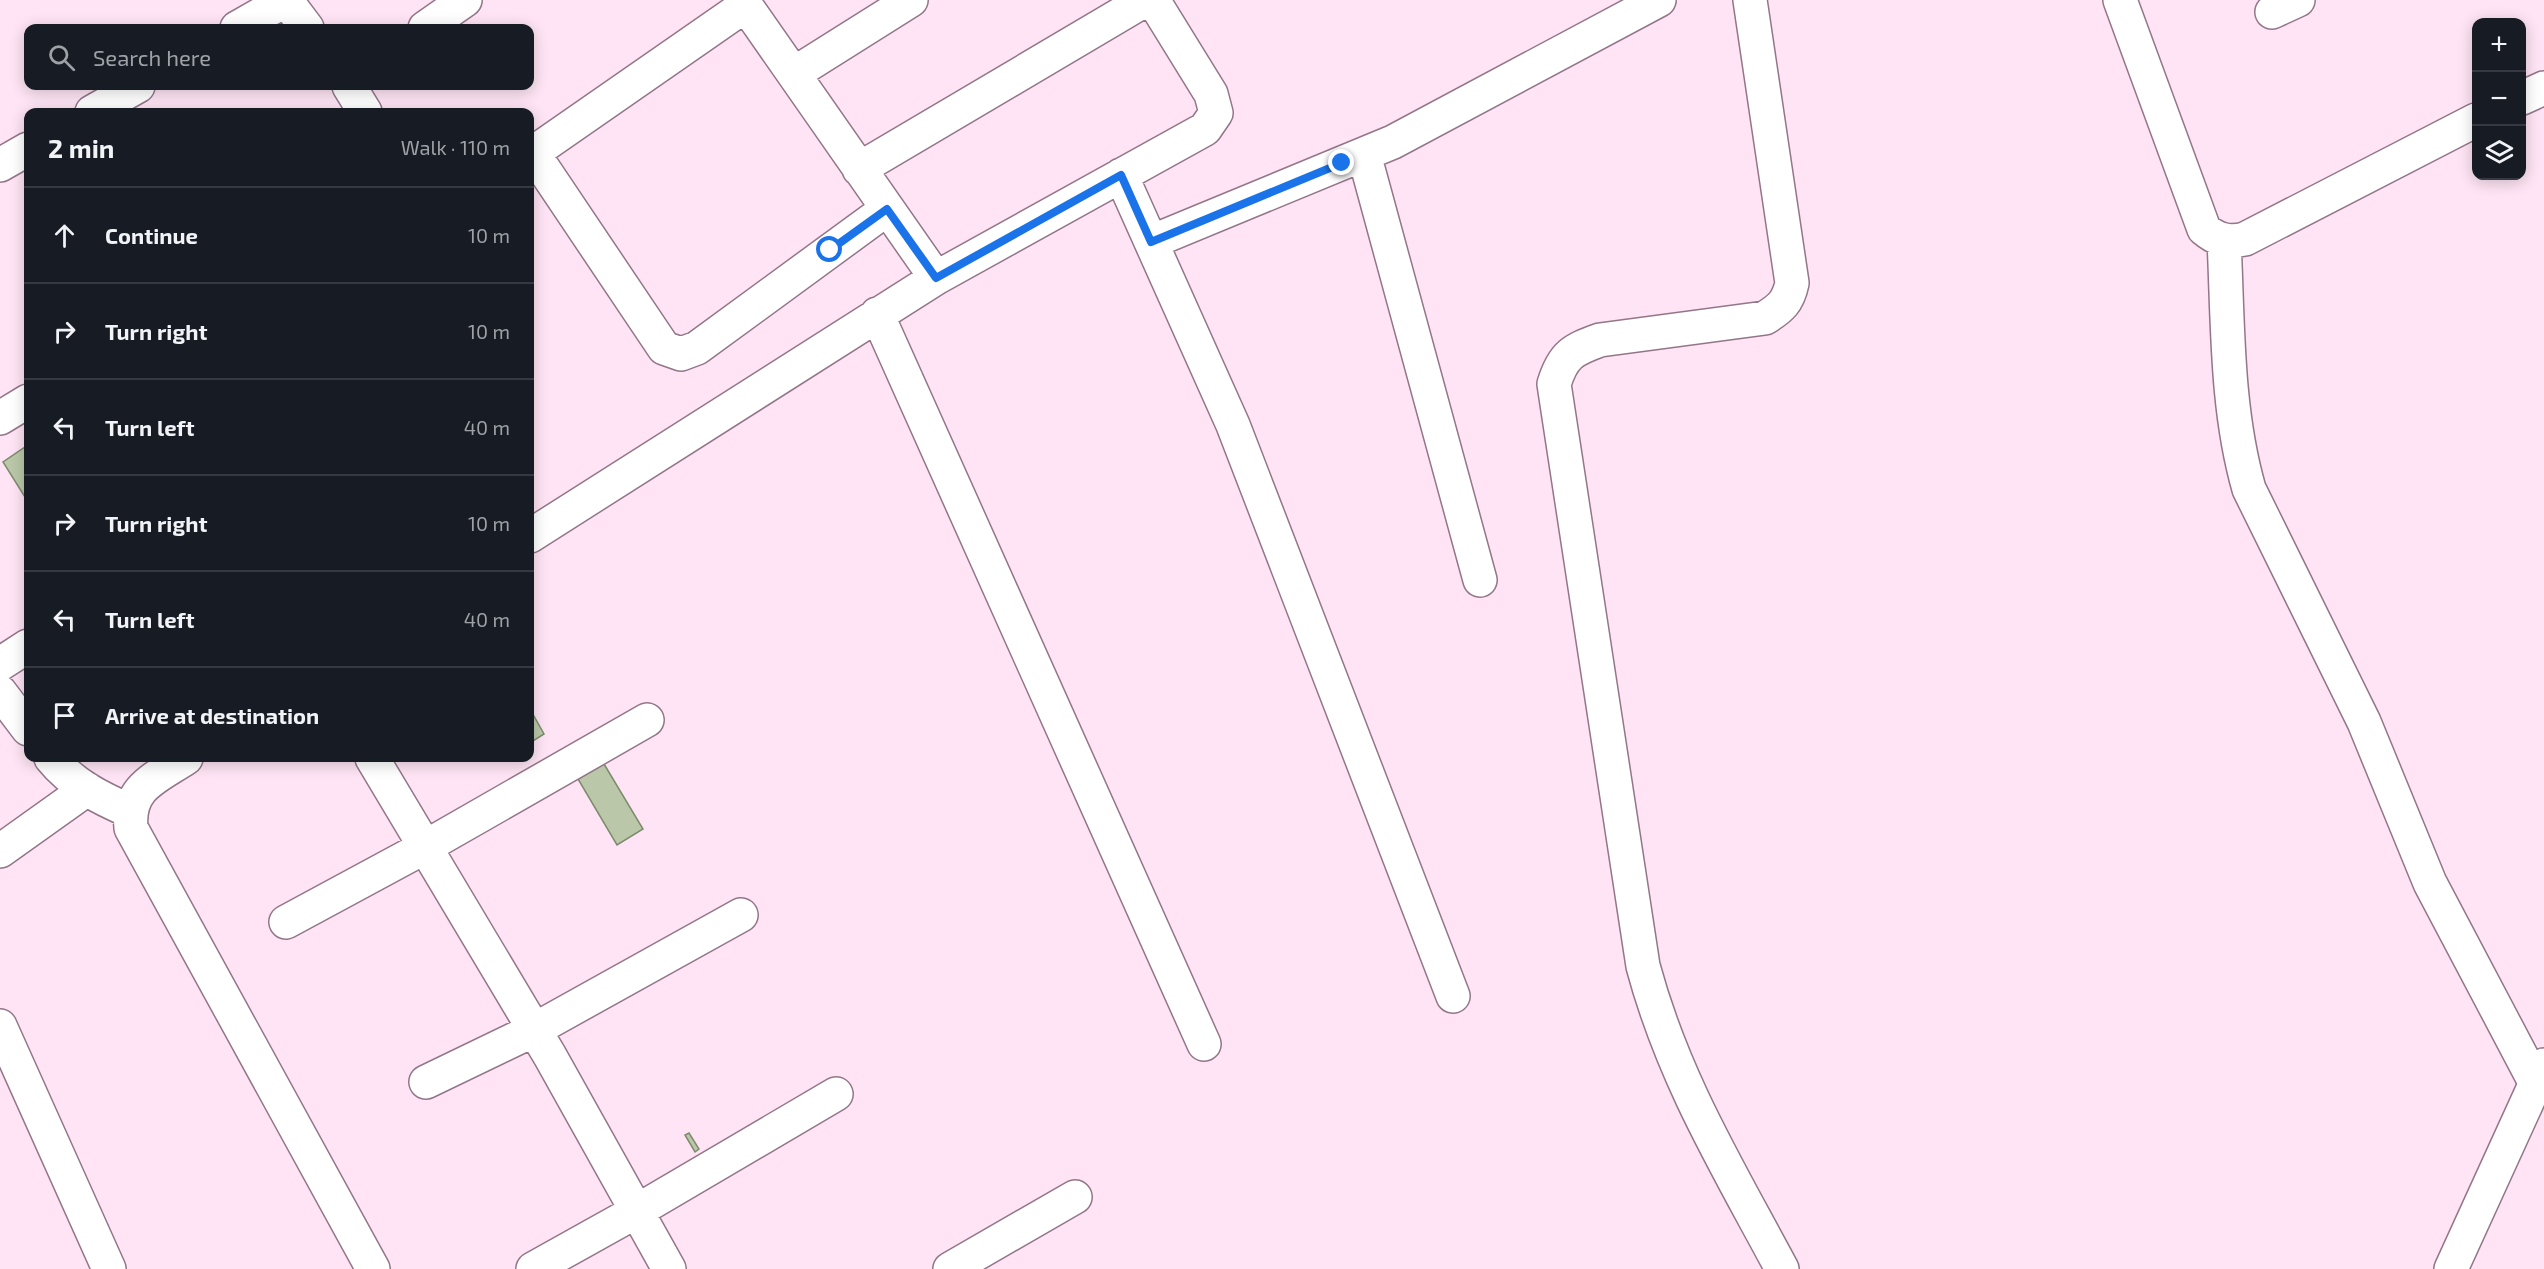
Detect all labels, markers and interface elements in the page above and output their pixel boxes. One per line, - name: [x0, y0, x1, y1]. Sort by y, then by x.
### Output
- map controls: [2472, 18, 2526, 180]
- button: +: [2472, 18, 2526, 72]
- search box: [24, 24, 534, 90]
- icon: search: [45, 41, 78, 74]
- text: Search here: [93, 44, 211, 70]
- button: −: [2472, 72, 2526, 126]
- button: layers: [2472, 126, 2526, 180]
- text: 2 min: [48, 132, 114, 163]
- text: Walk · 110 m: [401, 135, 510, 159]
- route end: [1328, 149, 1354, 175]
- icon: ahead: [48, 219, 81, 252]
- text: Continue: [105, 222, 198, 248]
- text: 10 m: [468, 223, 510, 247]
- route start: [816, 236, 842, 262]
- icon: right: [48, 315, 81, 348]
- text: Turn right: [105, 318, 207, 344]
- text: 10 m: [468, 319, 510, 343]
- icon: left: [48, 411, 81, 444]
- text: Turn left: [105, 414, 194, 440]
- text: 40 m: [464, 415, 510, 439]
- icon: right: [48, 507, 81, 540]
- text: Turn right: [105, 510, 207, 536]
- text: 10 m: [468, 511, 510, 535]
- icon: left: [48, 603, 81, 636]
- text: Turn left: [105, 606, 194, 632]
- text: 40 m: [464, 607, 510, 631]
- icon: arrive: [48, 699, 81, 732]
- text: Arrive at destination: [105, 702, 319, 728]

